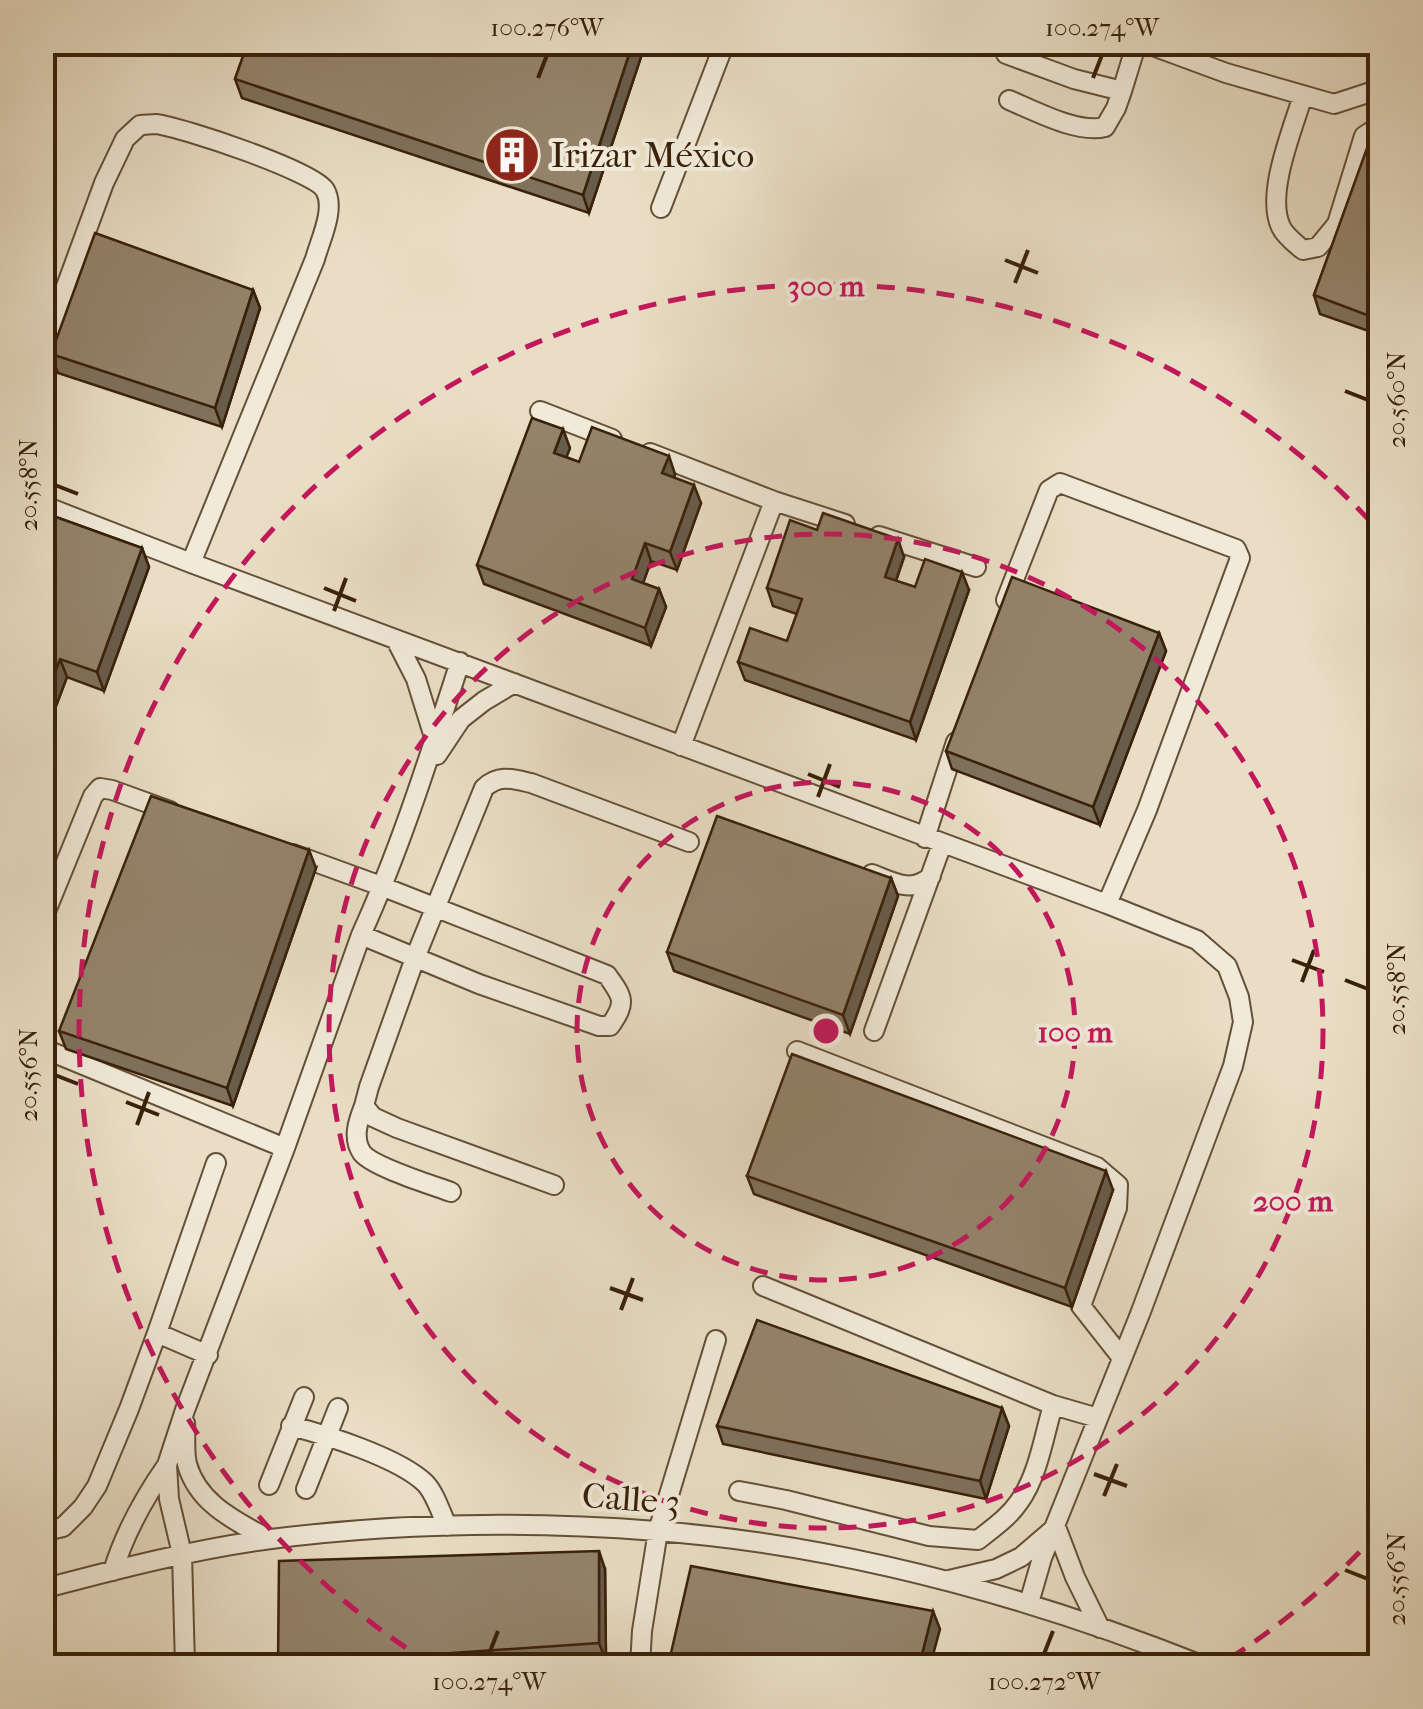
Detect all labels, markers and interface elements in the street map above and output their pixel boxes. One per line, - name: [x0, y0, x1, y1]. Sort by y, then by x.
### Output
- text: 100.276°W: [490, 13, 605, 42]
- text: 100.274°W: [1045, 13, 1160, 42]
- building icon: Irizar México: [482, 125, 542, 185]
- place label: Irizar México: [551, 135, 754, 176]
- text: 300 m: [788, 269, 865, 304]
- text: 20.560°N: [1382, 352, 1411, 448]
- text: 20.558°N: [14, 439, 43, 531]
- text: 20.558°N: [1382, 943, 1411, 1035]
- centre of rings: [808, 1013, 844, 1049]
- text: 100 m: [1037, 1015, 1114, 1050]
- text: 20.556°N: [14, 1028, 43, 1122]
- text: 200 m: [1253, 1184, 1334, 1219]
- street label: Calle 3: [581, 1475, 681, 1523]
- text: 20.556°N: [1382, 1532, 1411, 1626]
- text: 100.274°W: [432, 1667, 547, 1696]
- text: 100.272°W: [988, 1667, 1102, 1696]

